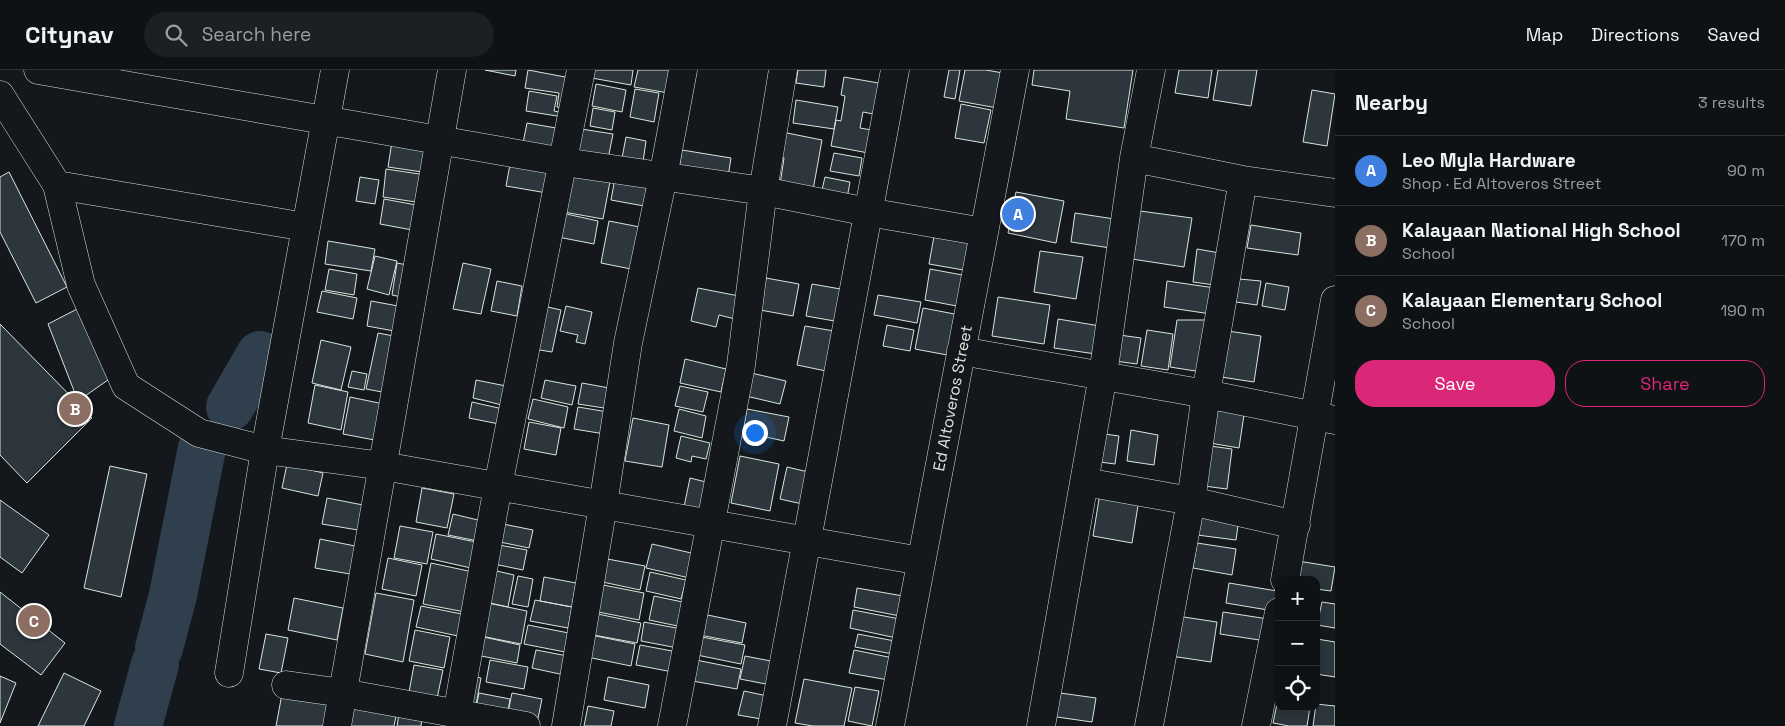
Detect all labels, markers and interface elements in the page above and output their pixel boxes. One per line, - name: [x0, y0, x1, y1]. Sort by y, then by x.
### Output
- search box: [144, 12, 494, 57]
- text: Citynav: [25, 19, 114, 50]
- icon: search: [162, 21, 190, 49]
- text: Search here: [202, 22, 311, 47]
- text: Map: [1526, 23, 1563, 46]
- text: Directions: [1591, 23, 1680, 46]
- text: Saved: [1708, 23, 1760, 46]
- text: Nearby: [1355, 89, 1428, 116]
- text: 3 results: [1698, 92, 1765, 113]
- text: Leo Myla Hardware: [1402, 148, 1576, 173]
- text: A: [1366, 160, 1376, 181]
- text: 90 m: [1727, 160, 1765, 181]
- text: Shop · Ed Altoveros Street: [1402, 173, 1602, 194]
- pin: A: [1002, 195, 1034, 233]
- text: Kalayaan National High School: [1402, 218, 1681, 243]
- text: B: [1366, 230, 1376, 251]
- text: 170 m: [1721, 230, 1765, 251]
- text: School: [1402, 243, 1455, 264]
- text: Kalayaan Elementary School: [1402, 288, 1662, 313]
- text: C: [1366, 300, 1376, 321]
- text: 190 m: [1720, 300, 1765, 321]
- text: School: [1402, 313, 1455, 334]
- street label: Ed Altoveros Street: [928, 323, 977, 473]
- button: Save: [1355, 360, 1555, 407]
- button: Share: [1565, 360, 1765, 407]
- pin: B: [59, 390, 91, 428]
- your location: [742, 420, 768, 446]
- map controls: [1275, 576, 1320, 711]
- button: +: [1275, 576, 1320, 621]
- pin: C: [18, 602, 50, 640]
- button: −: [1275, 621, 1320, 666]
- button: locate: [1275, 666, 1320, 711]

